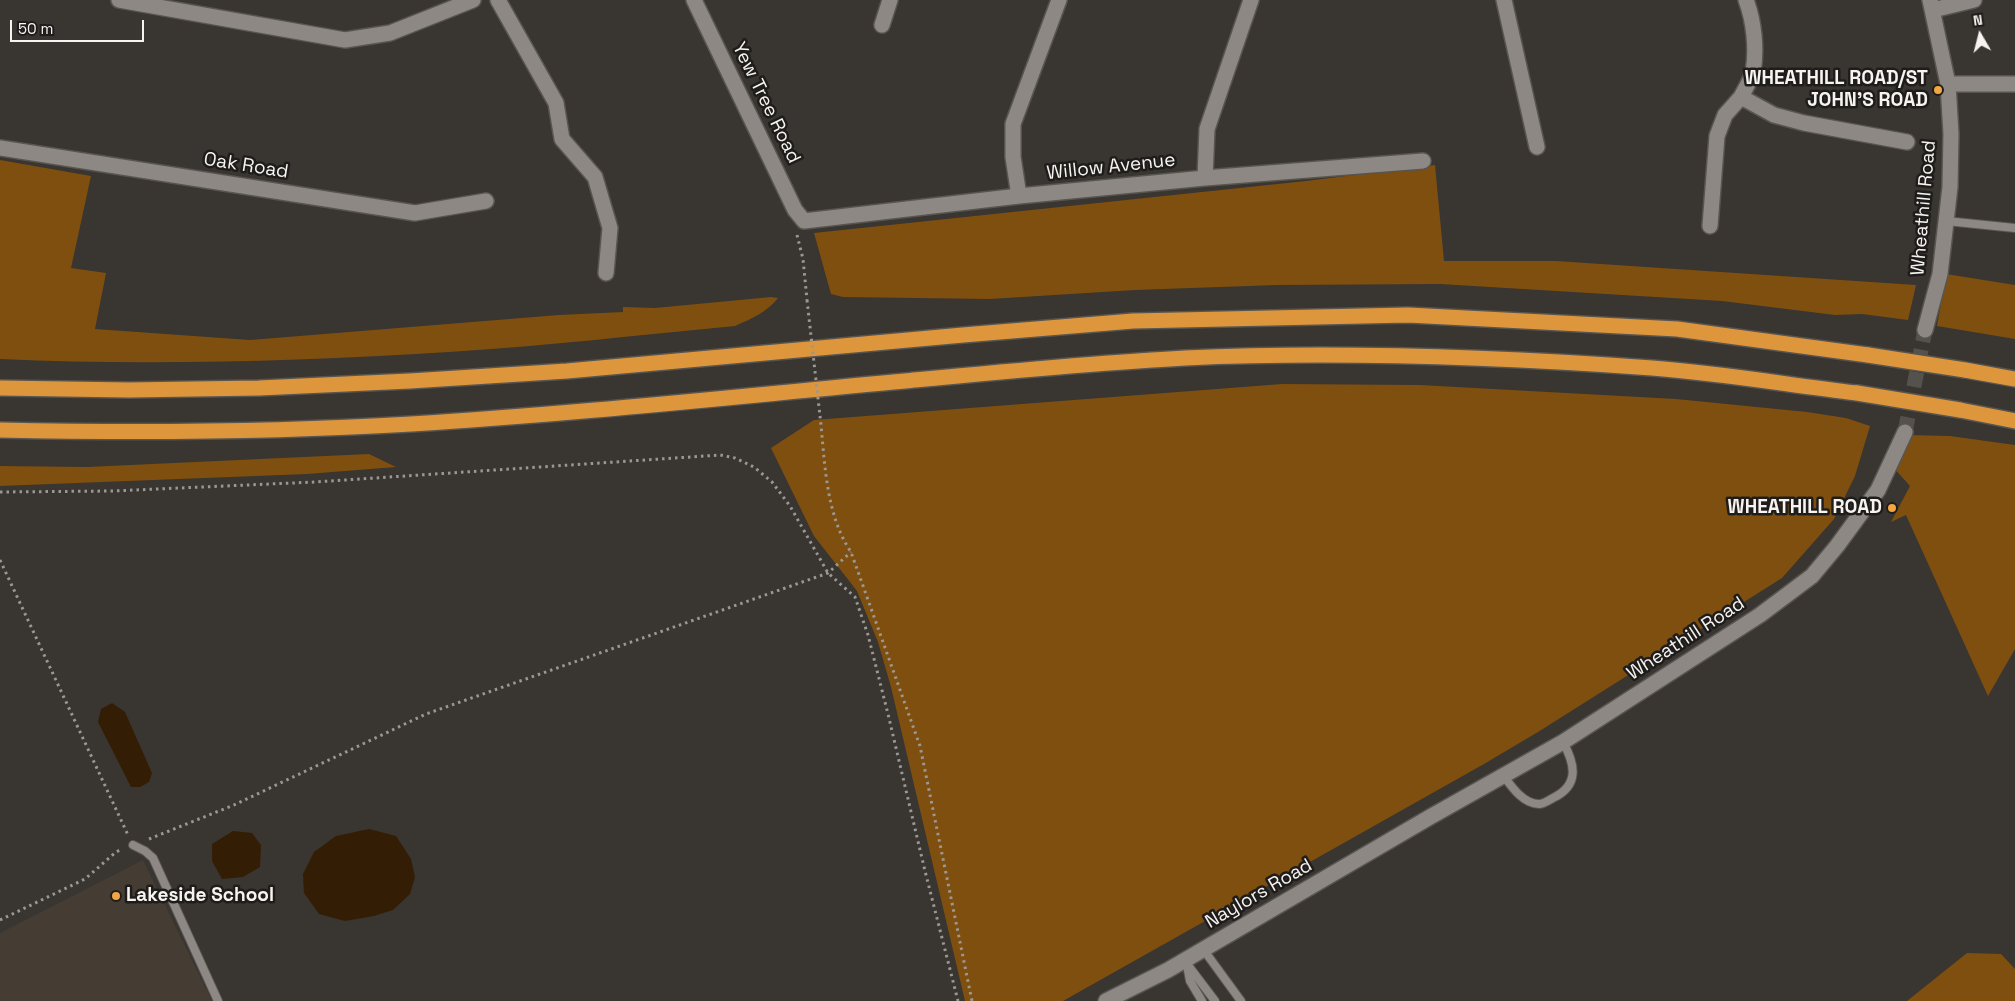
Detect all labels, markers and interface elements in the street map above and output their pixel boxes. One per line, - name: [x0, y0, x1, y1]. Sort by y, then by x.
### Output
- scale bar: [12, 10, 146, 42]
- north arrow: [1955, 10, 2005, 60]
- text: N: [1972, 11, 1984, 30]
- text: 50 m: [18, 19, 53, 38]
- street label: Yew Tree Road: [727, 39, 805, 167]
- place label: WHEATHILL ROAD/ST JOHN'S ROAD: [1744, 68, 1928, 112]
- marker: WHEATHILL ROAD/ST JOHN'S ROAD: [1932, 84, 1944, 96]
- street label: Wheathill Road: [1907, 139, 1941, 277]
- street label: Oak Road: [202, 148, 290, 184]
- street label: Willow Avenue: [1045, 149, 1177, 185]
- place label: WHEATHILL ROAD: [1728, 497, 1882, 519]
- marker: WHEATHILL ROAD: [1886, 502, 1898, 514]
- street label: Wheathill Road: [1623, 592, 1749, 686]
- street label: Naylors Road: [1201, 854, 1317, 934]
- place label: Lakeside School: [126, 885, 274, 907]
- marker: Lakeside School: [110, 890, 122, 902]

